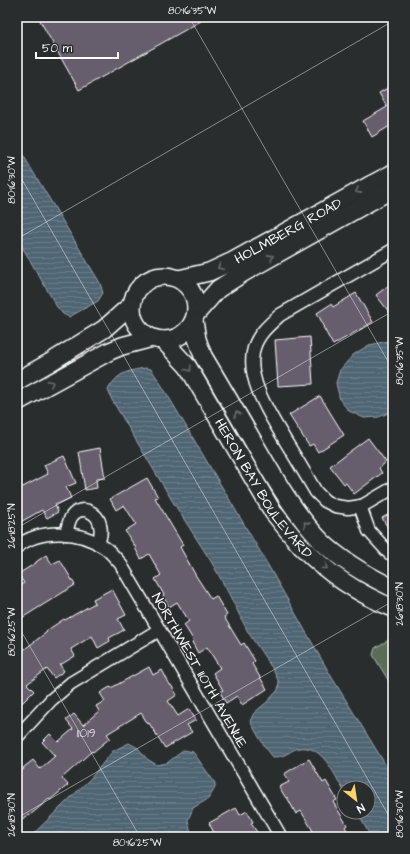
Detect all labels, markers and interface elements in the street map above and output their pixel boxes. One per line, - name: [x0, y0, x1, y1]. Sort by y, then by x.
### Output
- text: 80°16'35"W: [168, 4, 217, 18]
- scale bar: [36, 34, 118, 60]
- text: 50 m: [42, 40, 73, 57]
- text: 80°16'30"W: [5, 156, 19, 204]
- one-way arrow: [355, 187, 363, 194]
- street label: HOLMBERG ROAD: [231, 194, 346, 269]
- one-way arrow: [267, 255, 274, 262]
- one-way arrow: [216, 262, 224, 270]
- text: 80°16'35"W: [393, 336, 407, 385]
- one-way arrow: [184, 365, 192, 372]
- one-way arrow: [47, 380, 54, 388]
- one-way arrow: [234, 411, 242, 418]
- street label: HERON BAY BOULEVARD: [209, 415, 317, 563]
- text: 26°18'25"N: [5, 503, 19, 549]
- one-way arrow: [304, 521, 311, 528]
- one-way arrow: [321, 563, 328, 570]
- text: 26°18'30"N: [393, 582, 407, 626]
- street label: NORTHWEST 110TH AVENUE: [146, 589, 252, 752]
- text: 80°16'25"W: [5, 607, 19, 656]
- house number: 11019: [76, 725, 96, 742]
- north arrow: [336, 780, 376, 820]
- text: 80°16'30"W: [393, 790, 407, 838]
- text: 26°18'30"N: [5, 793, 19, 837]
- text: N: [354, 800, 367, 816]
- text: 80°16'25"W: [113, 836, 162, 850]

